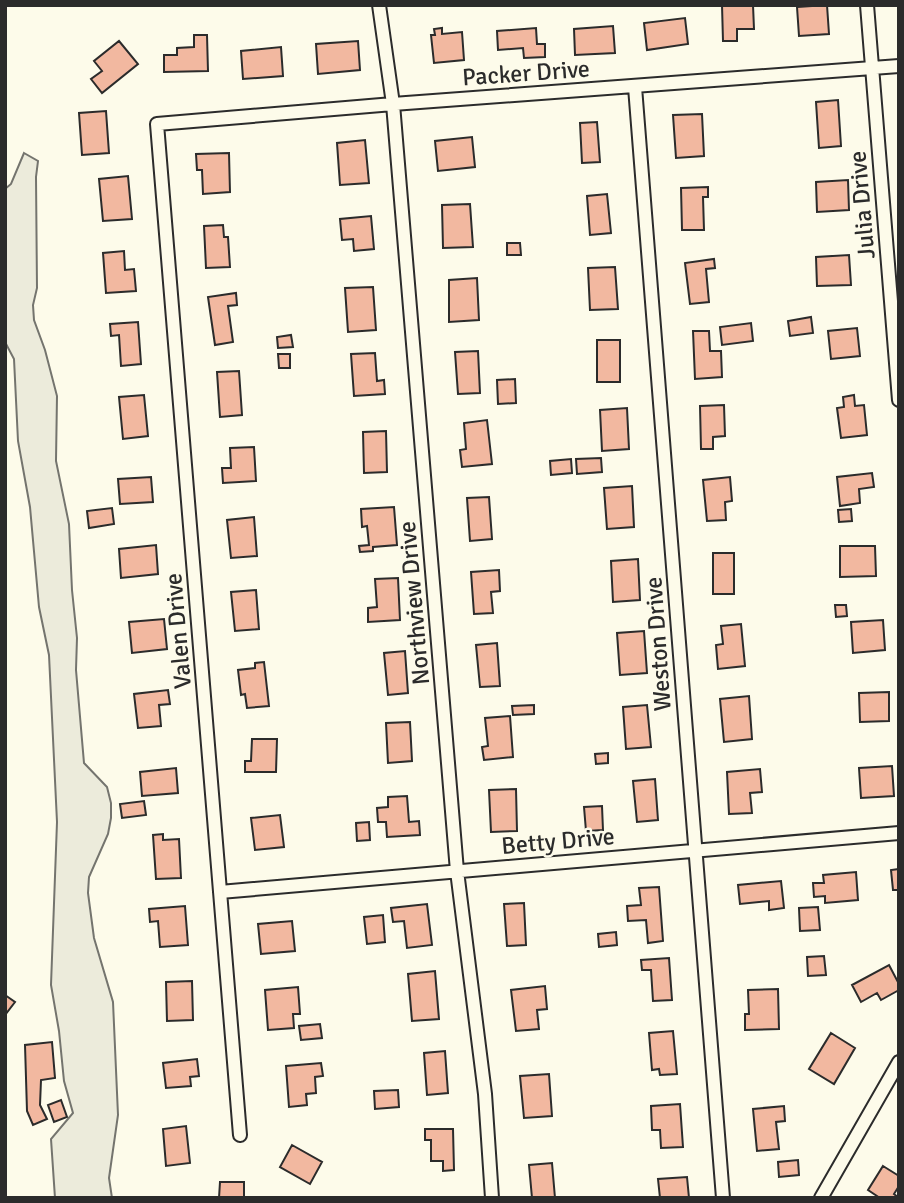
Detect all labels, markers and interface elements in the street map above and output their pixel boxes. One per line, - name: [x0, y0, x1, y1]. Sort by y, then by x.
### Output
- street label: Packer Drive: [461, 54, 591, 92]
- street label: Julia Drive: [842, 150, 882, 260]
- street label: Northview Drive: [392, 520, 436, 686]
- street label: Valen Drive: [158, 572, 198, 690]
- street label: Weston Drive: [638, 576, 678, 712]
- street label: Betty Drive: [500, 821, 616, 861]

